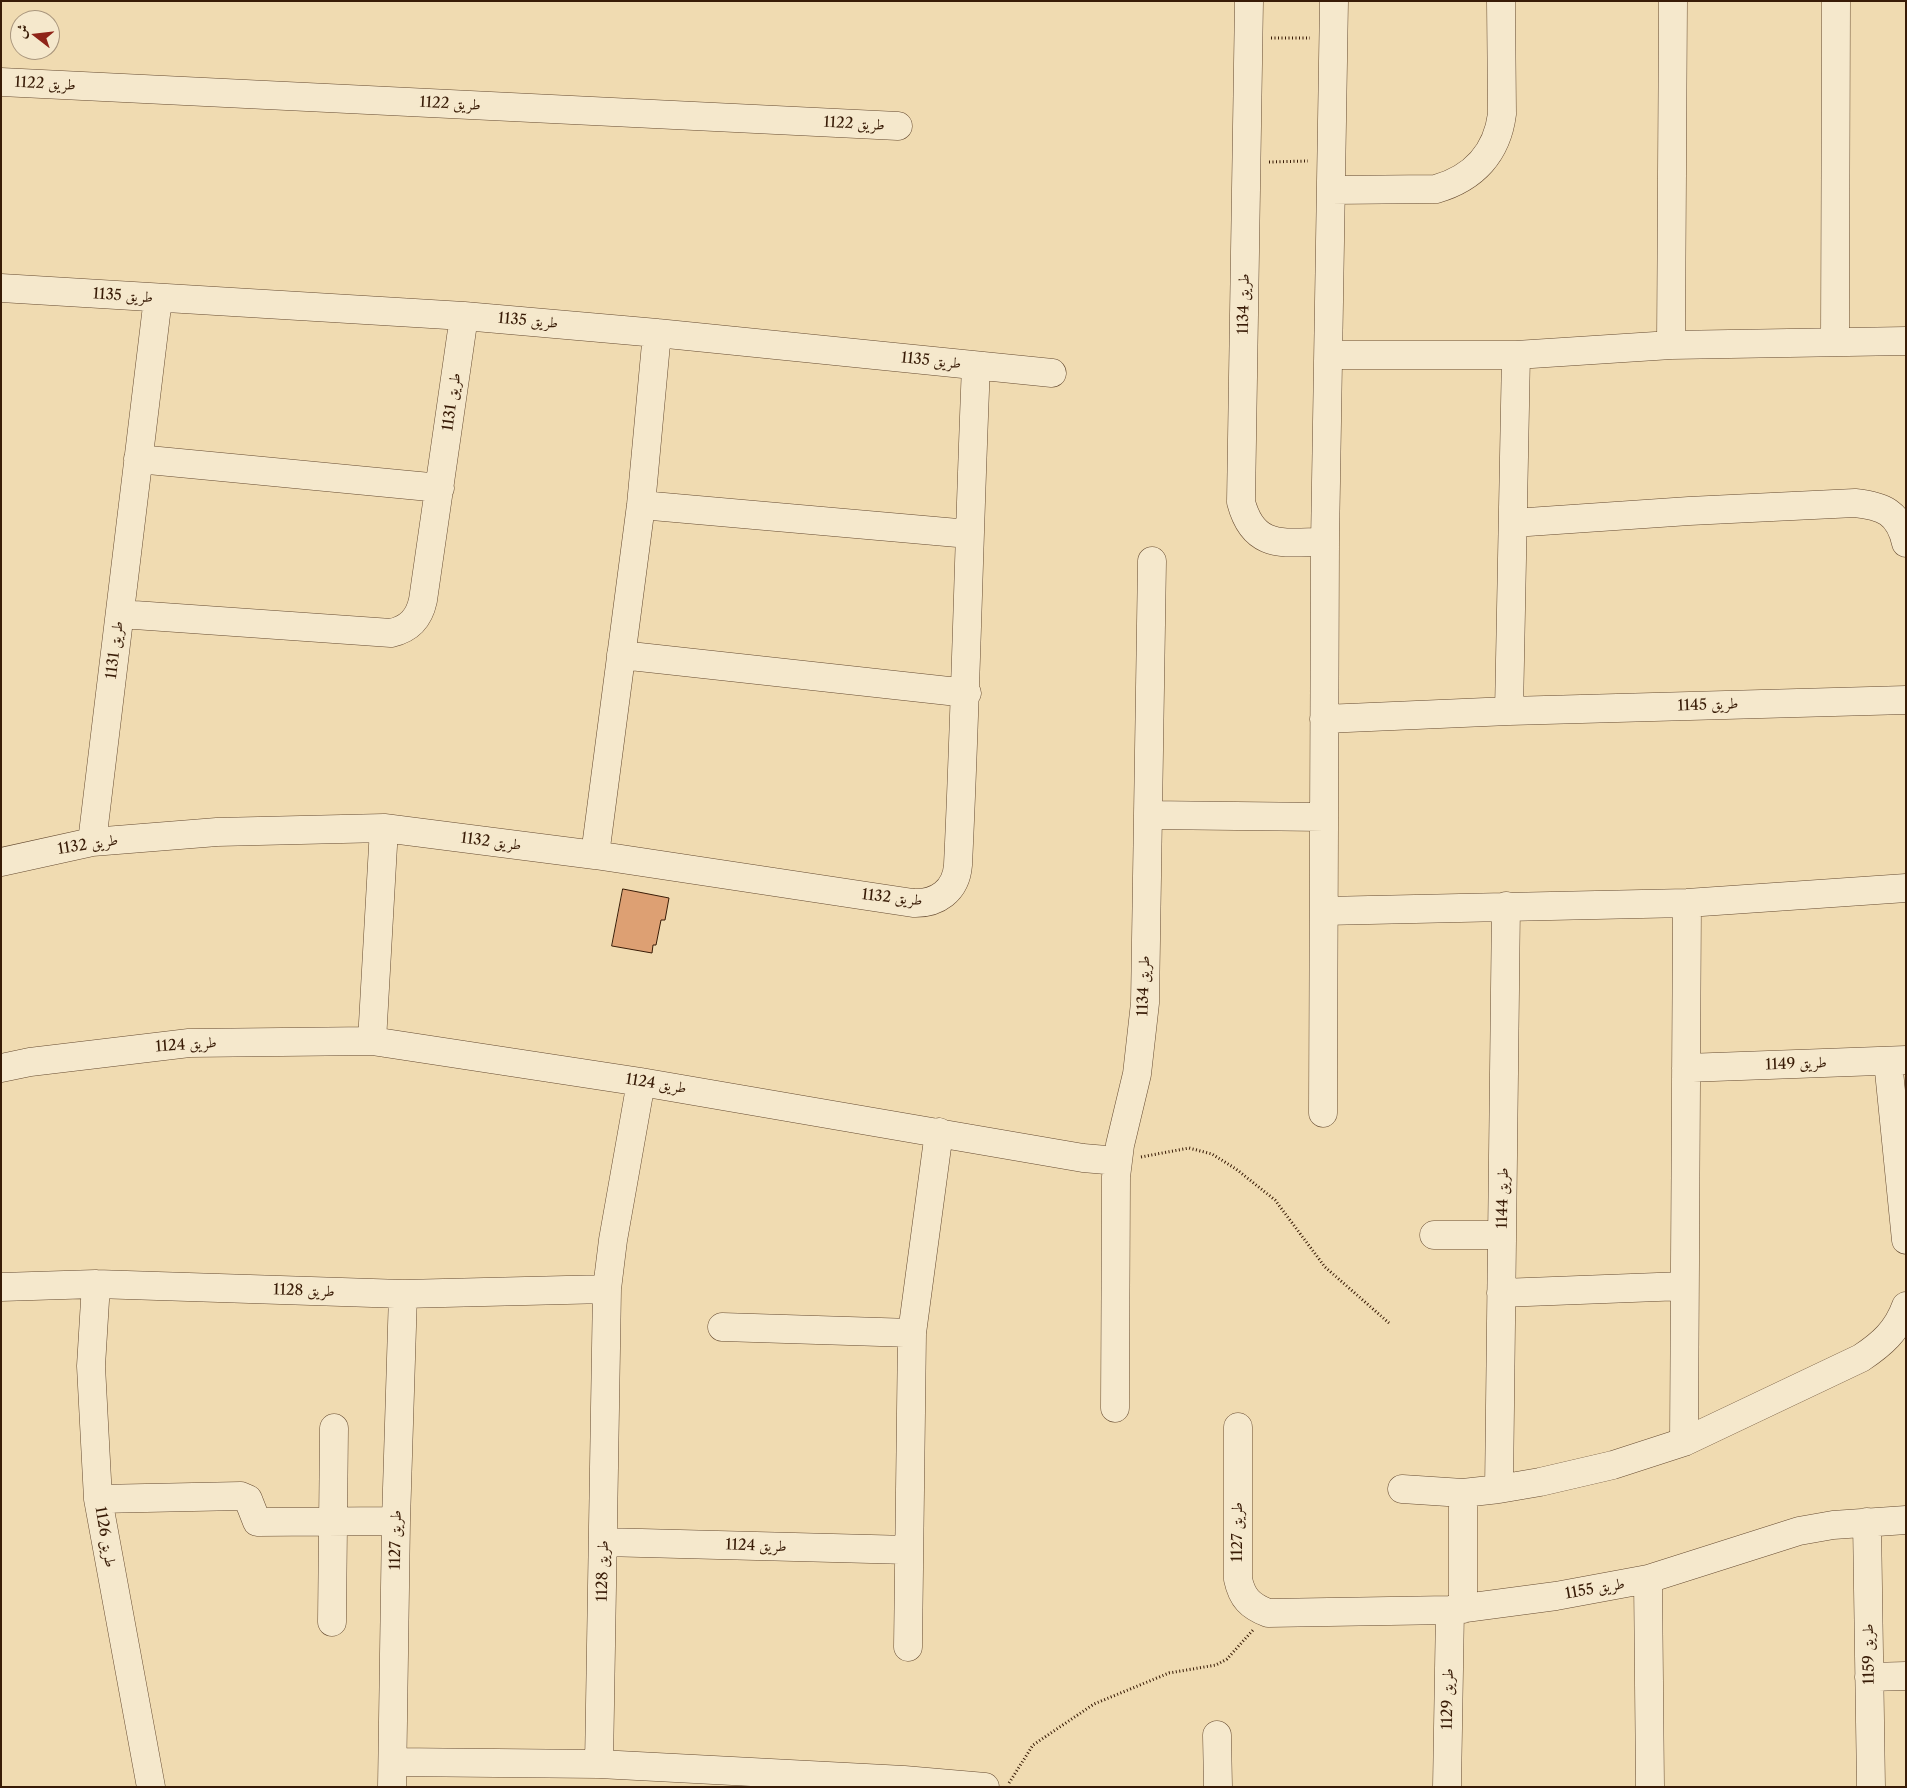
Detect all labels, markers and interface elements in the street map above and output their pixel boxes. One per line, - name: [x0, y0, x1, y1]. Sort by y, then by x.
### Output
- north arrow: [10, 10, 60, 60]
- text: ش: [11, 22, 32, 40]
- street label: طريق 1122: [14, 73, 76, 95]
- street label: طريق 1122: [419, 93, 481, 115]
- street label: طريق 1122: [823, 113, 885, 135]
- street label: طريق 1134: [1234, 273, 1254, 335]
- street label: طريق 1135: [92, 285, 154, 307]
- street label: طريق 1135: [497, 309, 559, 333]
- street label: طريق 1135: [900, 349, 962, 373]
- street label: طريق 1131: [439, 372, 465, 432]
- street label: طريق 1131: [102, 620, 128, 680]
- street label: طريق 1145: [1677, 695, 1739, 715]
- street label: طريق 1132: [460, 829, 522, 855]
- street label: طريق 1132: [57, 831, 119, 859]
- street label: طريق 1132: [861, 886, 923, 910]
- street label: طريق 1134: [1134, 955, 1154, 1017]
- street label: طريق 1124: [155, 1034, 217, 1056]
- street label: طريق 1149: [1765, 1054, 1827, 1074]
- street label: طريق 1124: [624, 1070, 688, 1098]
- street label: طريق 1144: [1493, 1167, 1513, 1229]
- street label: طريق 1128: [273, 1281, 335, 1301]
- street label: طريق 1127: [1229, 1502, 1247, 1562]
- street label: طريق 1126: [91, 1505, 119, 1569]
- street label: طريق 1127: [386, 1510, 406, 1570]
- street label: طريق 1124: [725, 1536, 787, 1556]
- street label: طريق 1128: [593, 1540, 613, 1602]
- street label: طريق 1155: [1564, 1575, 1626, 1603]
- street label: طريق 1159: [1859, 1623, 1879, 1685]
- street label: طريق 1129: [1438, 1668, 1458, 1730]

